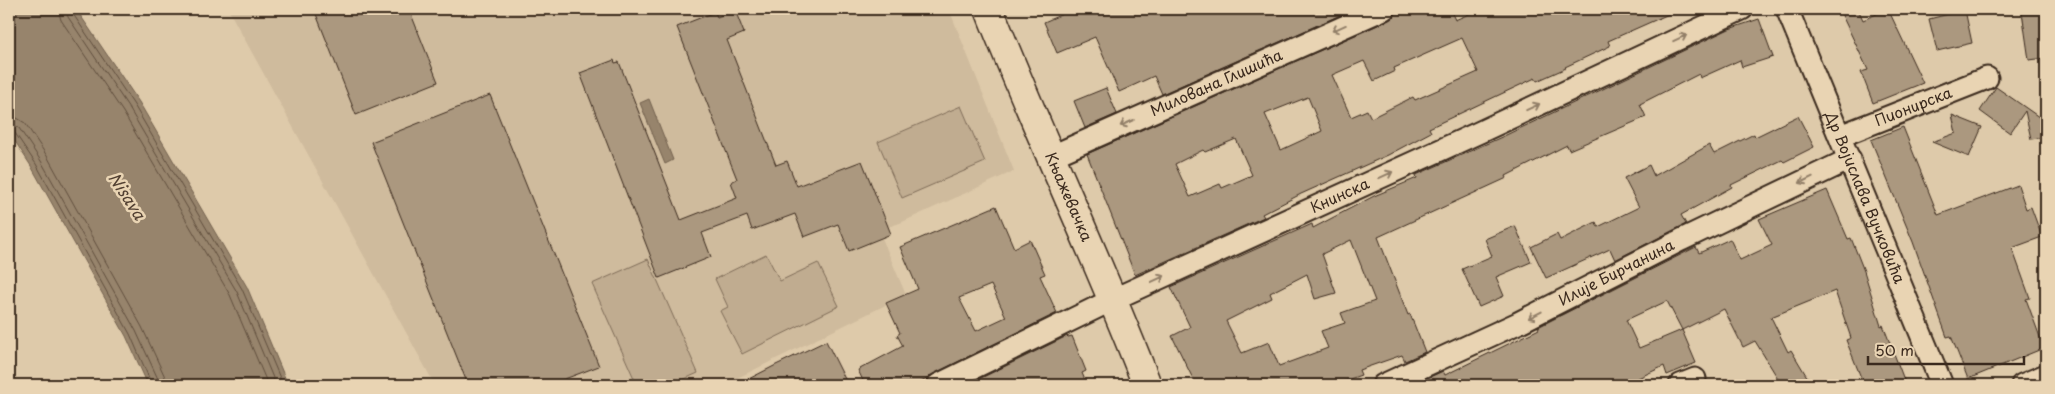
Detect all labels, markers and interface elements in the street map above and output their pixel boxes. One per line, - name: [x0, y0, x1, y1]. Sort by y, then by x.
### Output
- one-way arrow: [1332, 24, 1347, 34]
- one-way arrow: [1672, 33, 1687, 42]
- street label: Милована Глишића: [1146, 42, 1286, 121]
- street label: Пионирска: [1871, 80, 1956, 131]
- one-way arrow: [1525, 102, 1540, 111]
- street label: Др Војислава Вучковића: [1820, 106, 1912, 287]
- one-way arrow: [1120, 118, 1135, 128]
- street label: Књажевачка: [1040, 148, 1100, 245]
- water label: Nisava: [104, 167, 153, 225]
- one-way arrow: [1378, 170, 1393, 180]
- street label: Книнска: [1306, 171, 1373, 218]
- one-way arrow: [1799, 176, 1814, 186]
- street label: Илије Бирчанина: [1554, 232, 1678, 311]
- one-way arrow: [1150, 274, 1165, 283]
- one-way arrow: [1528, 311, 1543, 320]
- scale bar: [1868, 334, 2024, 366]
- text: 50 m: [1875, 338, 1914, 361]

